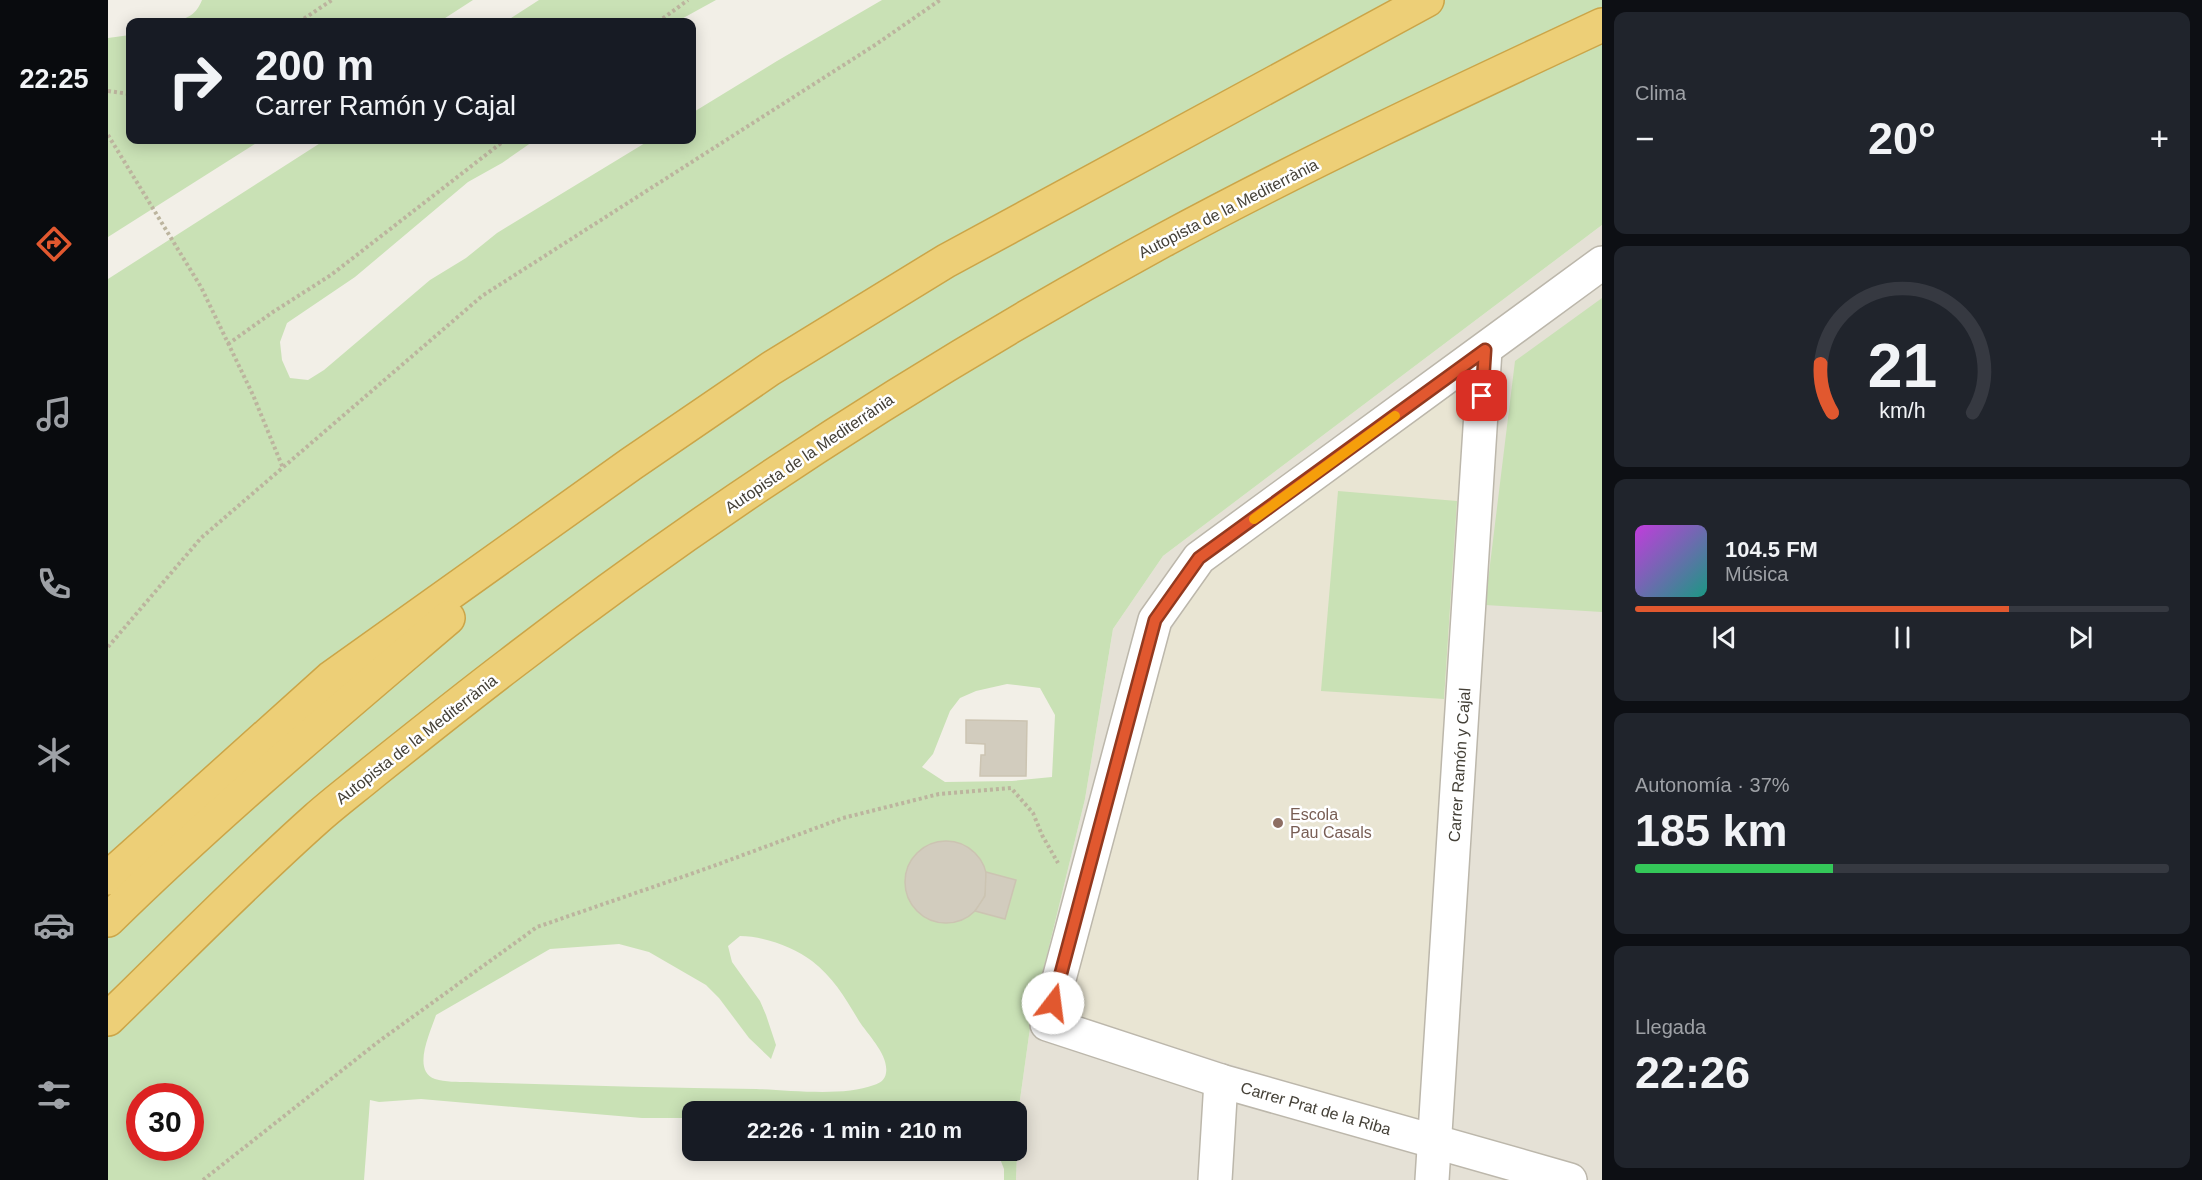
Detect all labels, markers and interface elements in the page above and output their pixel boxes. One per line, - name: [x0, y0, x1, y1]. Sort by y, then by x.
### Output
- icon: right: [156, 42, 234, 120]
- text: 200 m: [255, 42, 374, 89]
- text: 22:25: [19, 64, 89, 94]
- text: Clima: [1635, 82, 1686, 104]
- text: Carrer Ramón y Cajal: [255, 91, 516, 121]
- text: 20°: [1868, 113, 1936, 164]
- text: −: [1635, 120, 1654, 157]
- text: +: [2150, 120, 2169, 157]
- street label: Autopista de la Mediterrània: [1136, 156, 1321, 261]
- icon: directions: [33, 223, 75, 265]
- text: 21: [1867, 332, 1937, 401]
- pin: [1456, 370, 1507, 421]
- icon: arrive: [1465, 379, 1498, 412]
- street label: Autopista de la Mediterrània: [722, 391, 897, 516]
- icon: music: [33, 393, 75, 435]
- text: km/h: [1879, 400, 1925, 424]
- text: 104.5 FM: [1725, 537, 1818, 562]
- icon: phone: [33, 563, 75, 605]
- text: Música: [1725, 563, 1788, 585]
- icon: previous: [1708, 621, 1741, 654]
- icon: pause: [1886, 621, 1919, 654]
- icon: next: [2064, 621, 2097, 654]
- street label: Autopista de la Mediterrània: [333, 671, 500, 807]
- street label: Carrer Ramón y Cajal: [1446, 687, 1473, 843]
- icon: climate: [33, 734, 75, 776]
- text: Autonomía · 37%: [1635, 774, 1790, 796]
- text: 185 km: [1635, 805, 1788, 856]
- place label: Escola Pau Casals: [1290, 806, 1372, 841]
- marker: Escola Pau Casals: [1271, 816, 1285, 830]
- icon: car: [33, 904, 75, 946]
- position arrow: [1021, 971, 1085, 1035]
- text: Llegada: [1635, 1016, 1706, 1038]
- text: 22:26: [1635, 1047, 1750, 1098]
- icon: filters: [33, 1074, 75, 1116]
- street label: Carrer Prat de la Riba: [1239, 1079, 1393, 1138]
- speed limit sign: 30: [126, 1083, 204, 1161]
- text: 22:26 · 1 min · 210 m: [747, 1118, 962, 1143]

